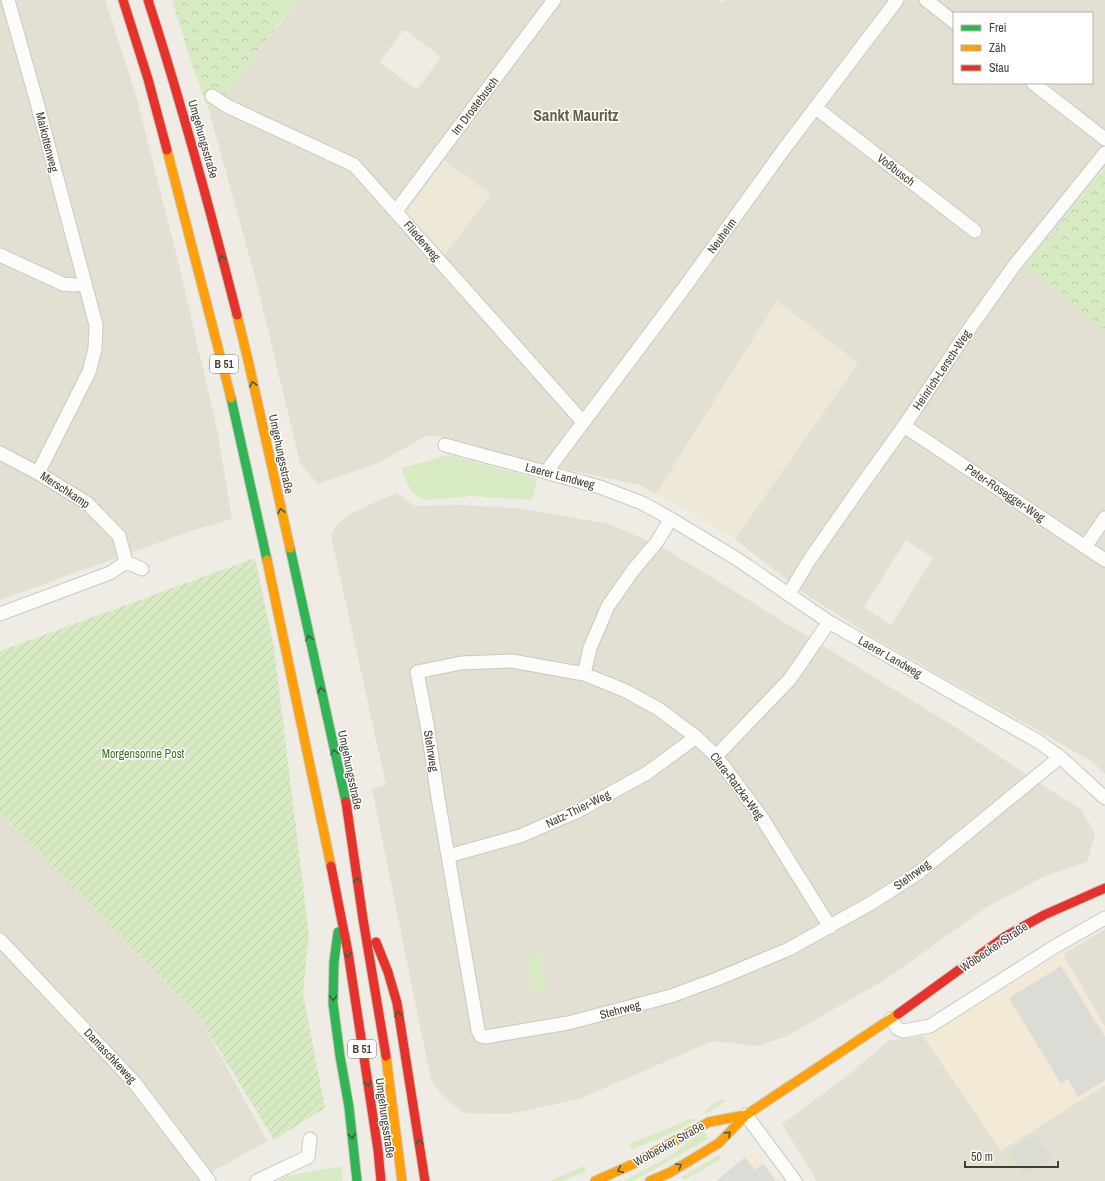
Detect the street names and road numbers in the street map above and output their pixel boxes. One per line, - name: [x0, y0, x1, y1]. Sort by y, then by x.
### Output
- street label: Im Drostebusch: [448, 74, 502, 138]
- street label: Umgehungsstraße: [184, 98, 222, 180]
- street label: Maikottenweg: [32, 110, 62, 174]
- street label: Voßbusch: [874, 150, 918, 190]
- street label: Neuheim: [704, 215, 740, 257]
- street label: Fliederweg: [400, 217, 444, 265]
- street label: Heinrich-Lersch-Weg: [909, 326, 975, 413]
- road number: B 51: [210, 355, 238, 373]
- street label: Umgehungsstraße: [265, 413, 297, 495]
- street label: Laerer Landweg: [524, 459, 597, 493]
- street label: Peter-Rosegger-Weg: [962, 460, 1048, 526]
- street label: Merschkamp: [37, 468, 93, 512]
- street label: Laerer Landweg: [855, 632, 925, 682]
- street label: Umgehungsstraße: [334, 729, 366, 811]
- street label: Stehrweg: [420, 729, 442, 773]
- street label: Clara-Ratzka-Weg: [706, 749, 768, 823]
- street label: Natz-Thier-Weg: [543, 786, 613, 831]
- street label: Stehrweg: [890, 856, 934, 894]
- street label: Wolbecker Straße: [957, 918, 1031, 976]
- street label: Stehrweg: [598, 997, 643, 1023]
- street label: Damaschkeweg: [80, 1025, 140, 1087]
- road number: B 51: [348, 1040, 376, 1058]
- street label: Umgehungsstraße: [371, 1077, 399, 1159]
- street label: Wolbecker Straße: [631, 1118, 707, 1170]

